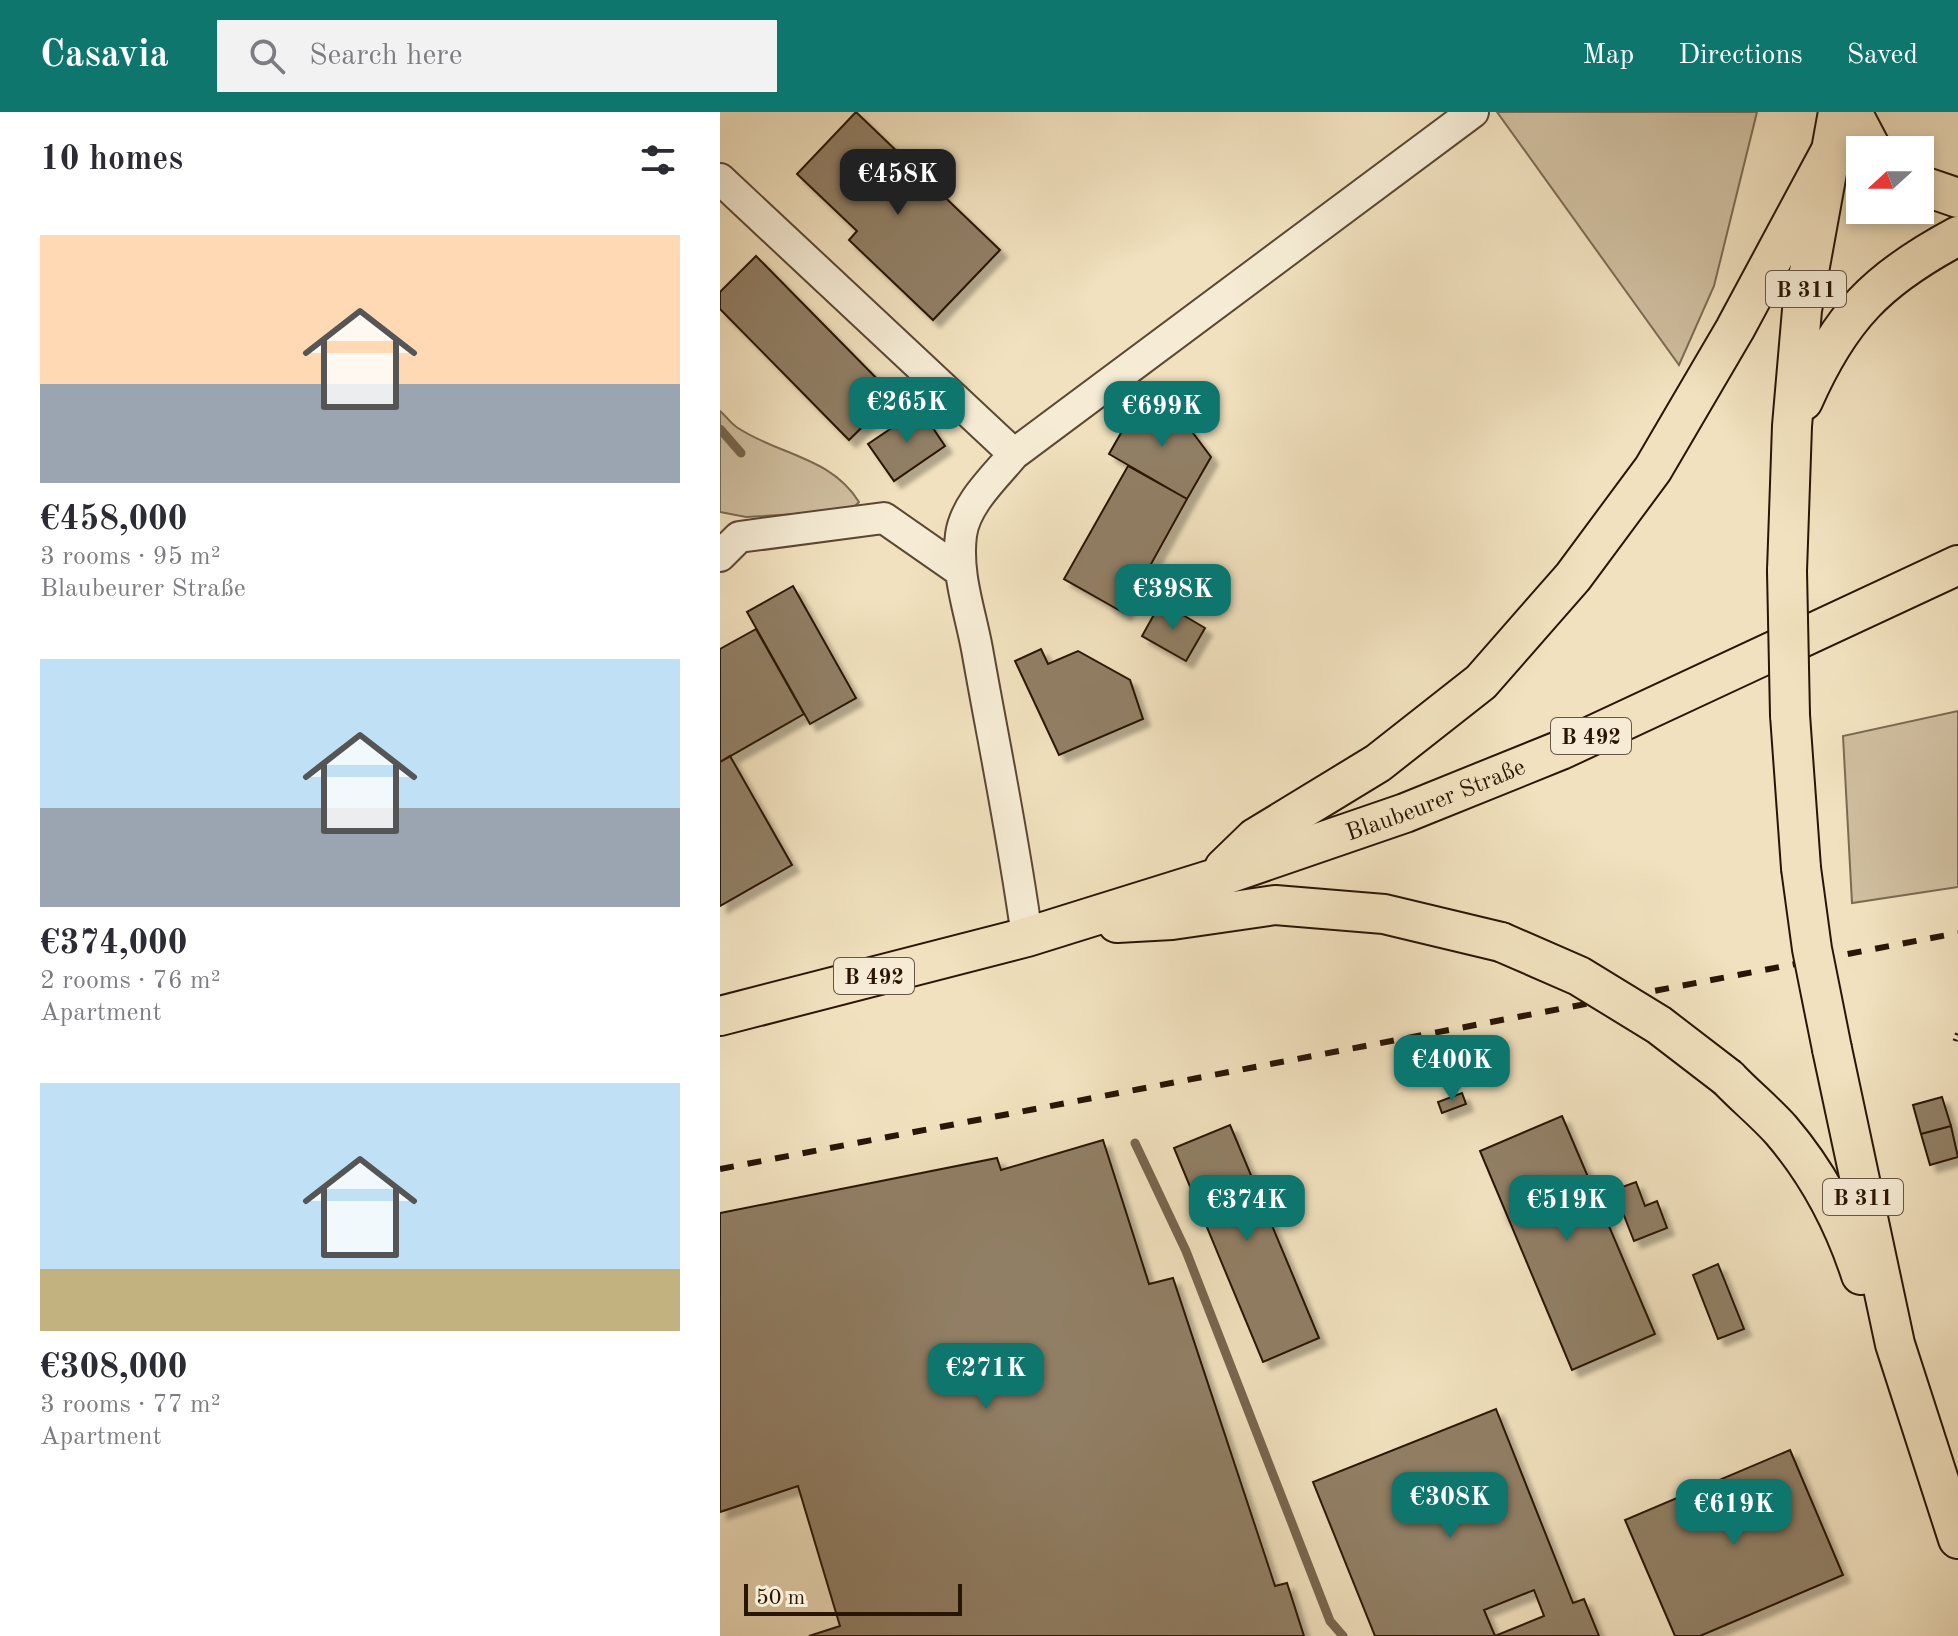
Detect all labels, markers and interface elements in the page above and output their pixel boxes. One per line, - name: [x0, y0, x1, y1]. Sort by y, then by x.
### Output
- search box: [217, 20, 777, 92]
- icon: search: [245, 34, 289, 78]
- text: Casavia: [40, 37, 169, 75]
- text: Search here: [309, 41, 462, 71]
- text: Map: [1582, 42, 1634, 70]
- text: Directions: [1678, 42, 1803, 70]
- text: Saved: [1847, 42, 1918, 70]
- north arrow: [1846, 136, 1934, 224]
- map controls: [1846, 136, 1934, 224]
- icon: filters: [636, 138, 680, 182]
- text: 10 homes: [40, 143, 183, 177]
- pin: €458K: [842, 149, 954, 217]
- text: €458K: [858, 162, 938, 188]
- road number: B 311: [1766, 271, 1846, 307]
- icon: home: [288, 287, 432, 431]
- pin: €265K: [851, 377, 963, 445]
- pin: €699K: [1106, 381, 1218, 449]
- text: €265K: [867, 390, 947, 416]
- text: €699K: [1122, 394, 1202, 420]
- text: €458,000: [40, 503, 188, 537]
- text: 3 rooms · 95 m²: [40, 544, 221, 570]
- pin: €398K: [1117, 564, 1229, 632]
- text: Blaubeurer Straße: [40, 576, 246, 602]
- text: €398K: [1133, 577, 1213, 603]
- icon: home: [288, 711, 432, 855]
- road number: B 492: [1551, 718, 1631, 754]
- street label: Blaubeurer Straße: [1343, 756, 1529, 846]
- text: €374,000: [40, 927, 188, 961]
- road number: B 492: [834, 958, 914, 994]
- text: 2 rooms · 76 m²: [40, 968, 221, 994]
- text: Apartment: [40, 1000, 162, 1026]
- pin: €400K: [1396, 1035, 1508, 1103]
- text: €400K: [1412, 1048, 1492, 1074]
- icon: home: [288, 1135, 432, 1279]
- pin: €374K: [1191, 1175, 1303, 1243]
- pin: €519K: [1511, 1175, 1623, 1243]
- road number: B 311: [1823, 1179, 1903, 1215]
- text: €374K: [1207, 1188, 1287, 1214]
- text: €519K: [1527, 1188, 1607, 1214]
- pin: €271K: [930, 1343, 1042, 1411]
- text: €308,000: [40, 1351, 188, 1385]
- text: €271K: [946, 1356, 1026, 1382]
- text: 3 rooms · 77 m²: [40, 1392, 221, 1418]
- text: Apartment: [40, 1424, 162, 1450]
- pin: €308K: [1394, 1472, 1506, 1540]
- pin: €619K: [1678, 1479, 1790, 1547]
- text: €308K: [1410, 1485, 1490, 1511]
- text: €619K: [1694, 1492, 1774, 1518]
- scale bar: [744, 1580, 962, 1616]
- text: 50 m: [756, 1587, 805, 1609]

